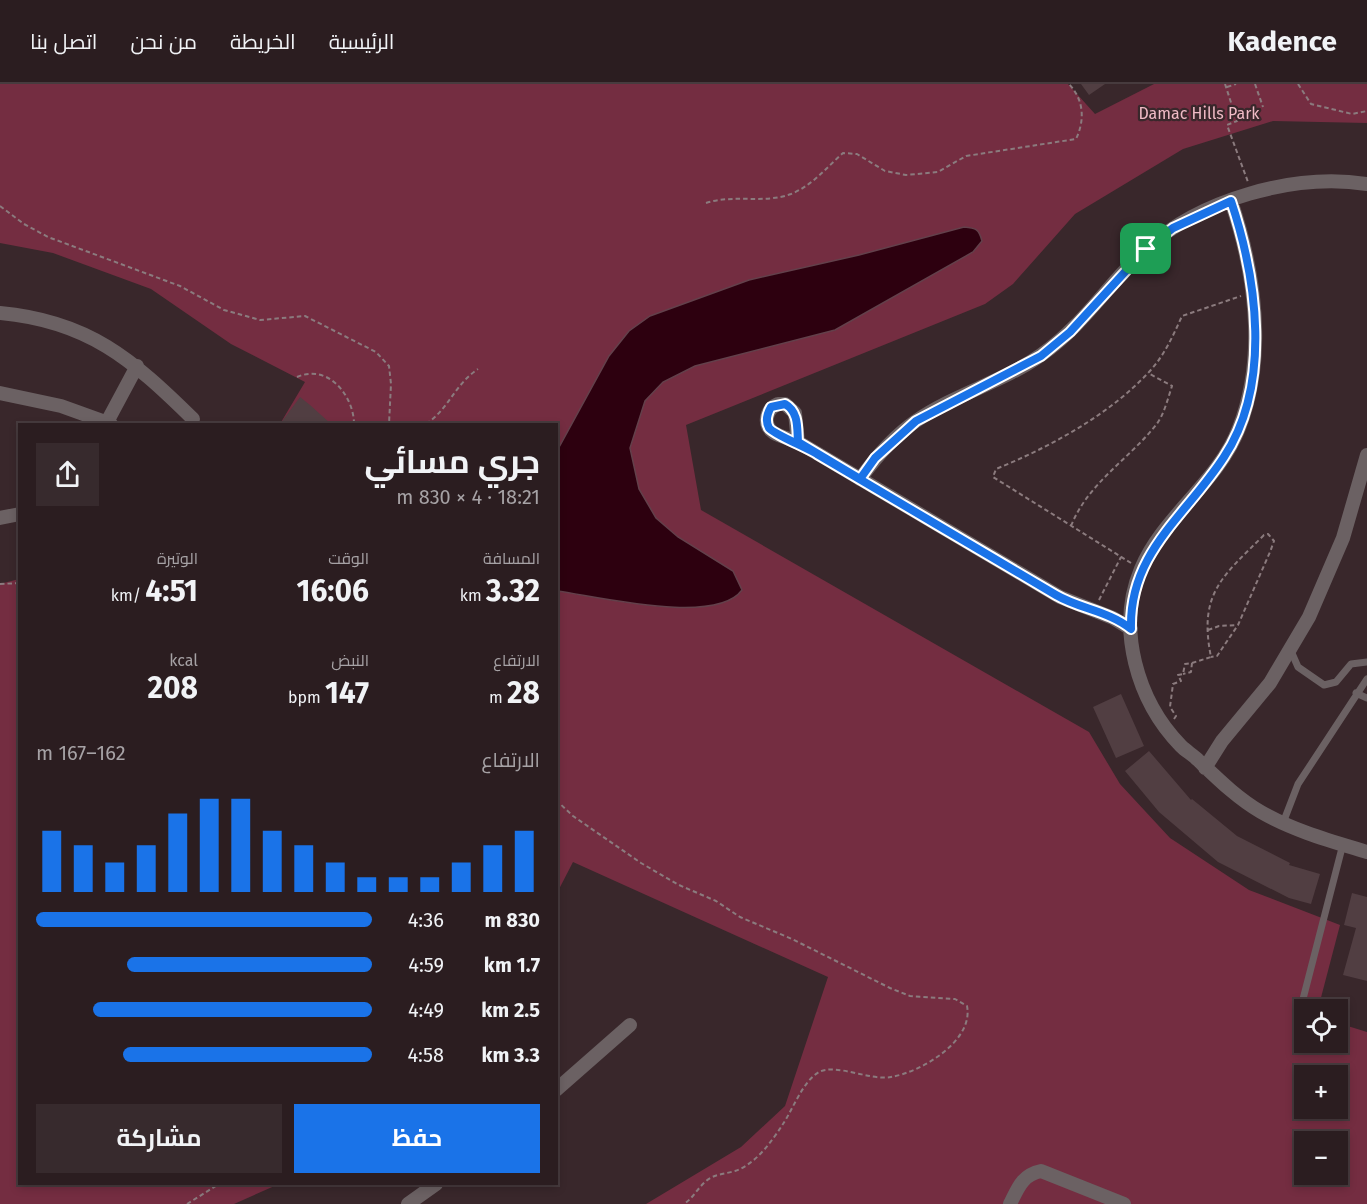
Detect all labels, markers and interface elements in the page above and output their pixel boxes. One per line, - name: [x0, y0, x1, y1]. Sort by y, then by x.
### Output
- text: Kadence: [1227, 25, 1337, 58]
- text: اتصل بنا: [30, 29, 97, 55]
- text: من نحن: [130, 29, 197, 55]
- text: الخريطة: [230, 29, 296, 55]
- text: الرئيسية: [329, 29, 395, 55]
- park label: Damac Hills Park: [1138, 104, 1260, 123]
- pin: [1120, 223, 1171, 274]
- icon: arrive: [1129, 232, 1162, 265]
- text: جري مسائي: [365, 442, 540, 482]
- button: share: [36, 443, 99, 506]
- text: 18:21 · 4 × 830 m: [396, 485, 540, 509]
- text: الوتيرة: [157, 549, 198, 568]
- text: الوقت: [328, 549, 369, 568]
- text: المسافة: [483, 549, 540, 568]
- text: 4:51: [145, 573, 198, 609]
- text: 16:06: [296, 573, 369, 609]
- text: 3.32: [486, 573, 540, 609]
- text: /km: [111, 586, 145, 605]
- text: km: [460, 586, 486, 605]
- text: kcal: [169, 651, 198, 670]
- text: النبض: [331, 651, 369, 670]
- text: الارتفاع: [493, 651, 540, 670]
- text: 208: [148, 670, 198, 706]
- text: 147: [325, 675, 369, 711]
- text: 28: [507, 675, 540, 711]
- text: bpm: [288, 688, 325, 707]
- text: m: [489, 688, 507, 707]
- text: 162–167 m: [36, 741, 126, 765]
- text: الارتفاع: [481, 748, 540, 772]
- text: 4:36: [408, 908, 444, 932]
- text: 830 m: [485, 908, 540, 932]
- text: 4:59: [408, 953, 444, 977]
- text: 1.7 km: [484, 953, 540, 977]
- text: 4:49: [408, 998, 444, 1022]
- text: 2.5 km: [481, 998, 540, 1022]
- map controls: [1294, 999, 1348, 1185]
- button: locate: [1294, 999, 1348, 1053]
- text: 4:58: [407, 1043, 444, 1067]
- text: 3.3 km: [481, 1043, 540, 1067]
- button: +: [1294, 1065, 1348, 1119]
- button: مشاركة: [36, 1104, 282, 1173]
- button: حفظ: [294, 1104, 540, 1173]
- button: −: [1294, 1131, 1348, 1185]

